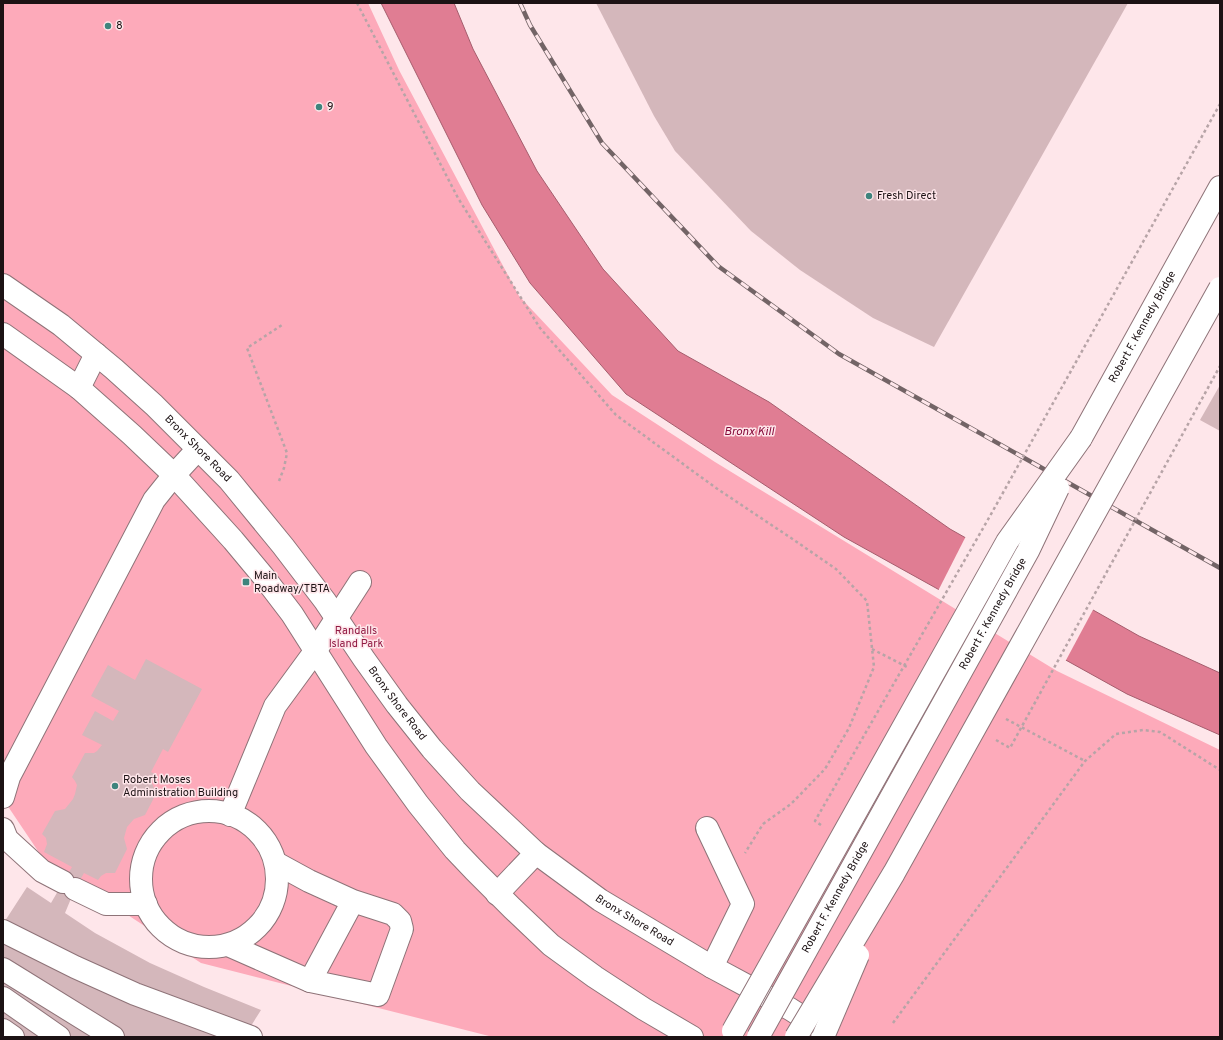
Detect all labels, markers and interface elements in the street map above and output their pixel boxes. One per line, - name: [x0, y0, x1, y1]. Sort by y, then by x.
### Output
- place label: 8: [116, 19, 123, 33]
- marker: 8: [103, 21, 113, 31]
- place label: 9: [327, 100, 334, 114]
- marker: 9: [314, 102, 324, 112]
- place label: Fresh Direct: [877, 189, 936, 203]
- marker: Fresh Direct: [864, 191, 874, 201]
- street label: Robert F. Kennedy Bridge: [1106, 268, 1179, 385]
- street label: Bronx Shore Road: [161, 412, 234, 485]
- water label: Bronx Kill: [724, 424, 775, 440]
- street label: Robert F. Kennedy Bridge: [956, 555, 1030, 672]
- place label: Main Roadway/TBTA: [254, 569, 330, 596]
- marker: Main Roadway/TBTA: [241, 577, 251, 587]
- park label: Randalls Island Park: [329, 624, 384, 651]
- street label: Bronx Shore Road: [365, 664, 429, 743]
- place label: Robert Moses Administration Building: [123, 773, 238, 800]
- marker: Robert Moses Administration Building: [110, 781, 120, 791]
- street label: Robert F. Kennedy Bridge: [799, 839, 872, 956]
- street label: Bronx Shore Road: [592, 892, 676, 949]

